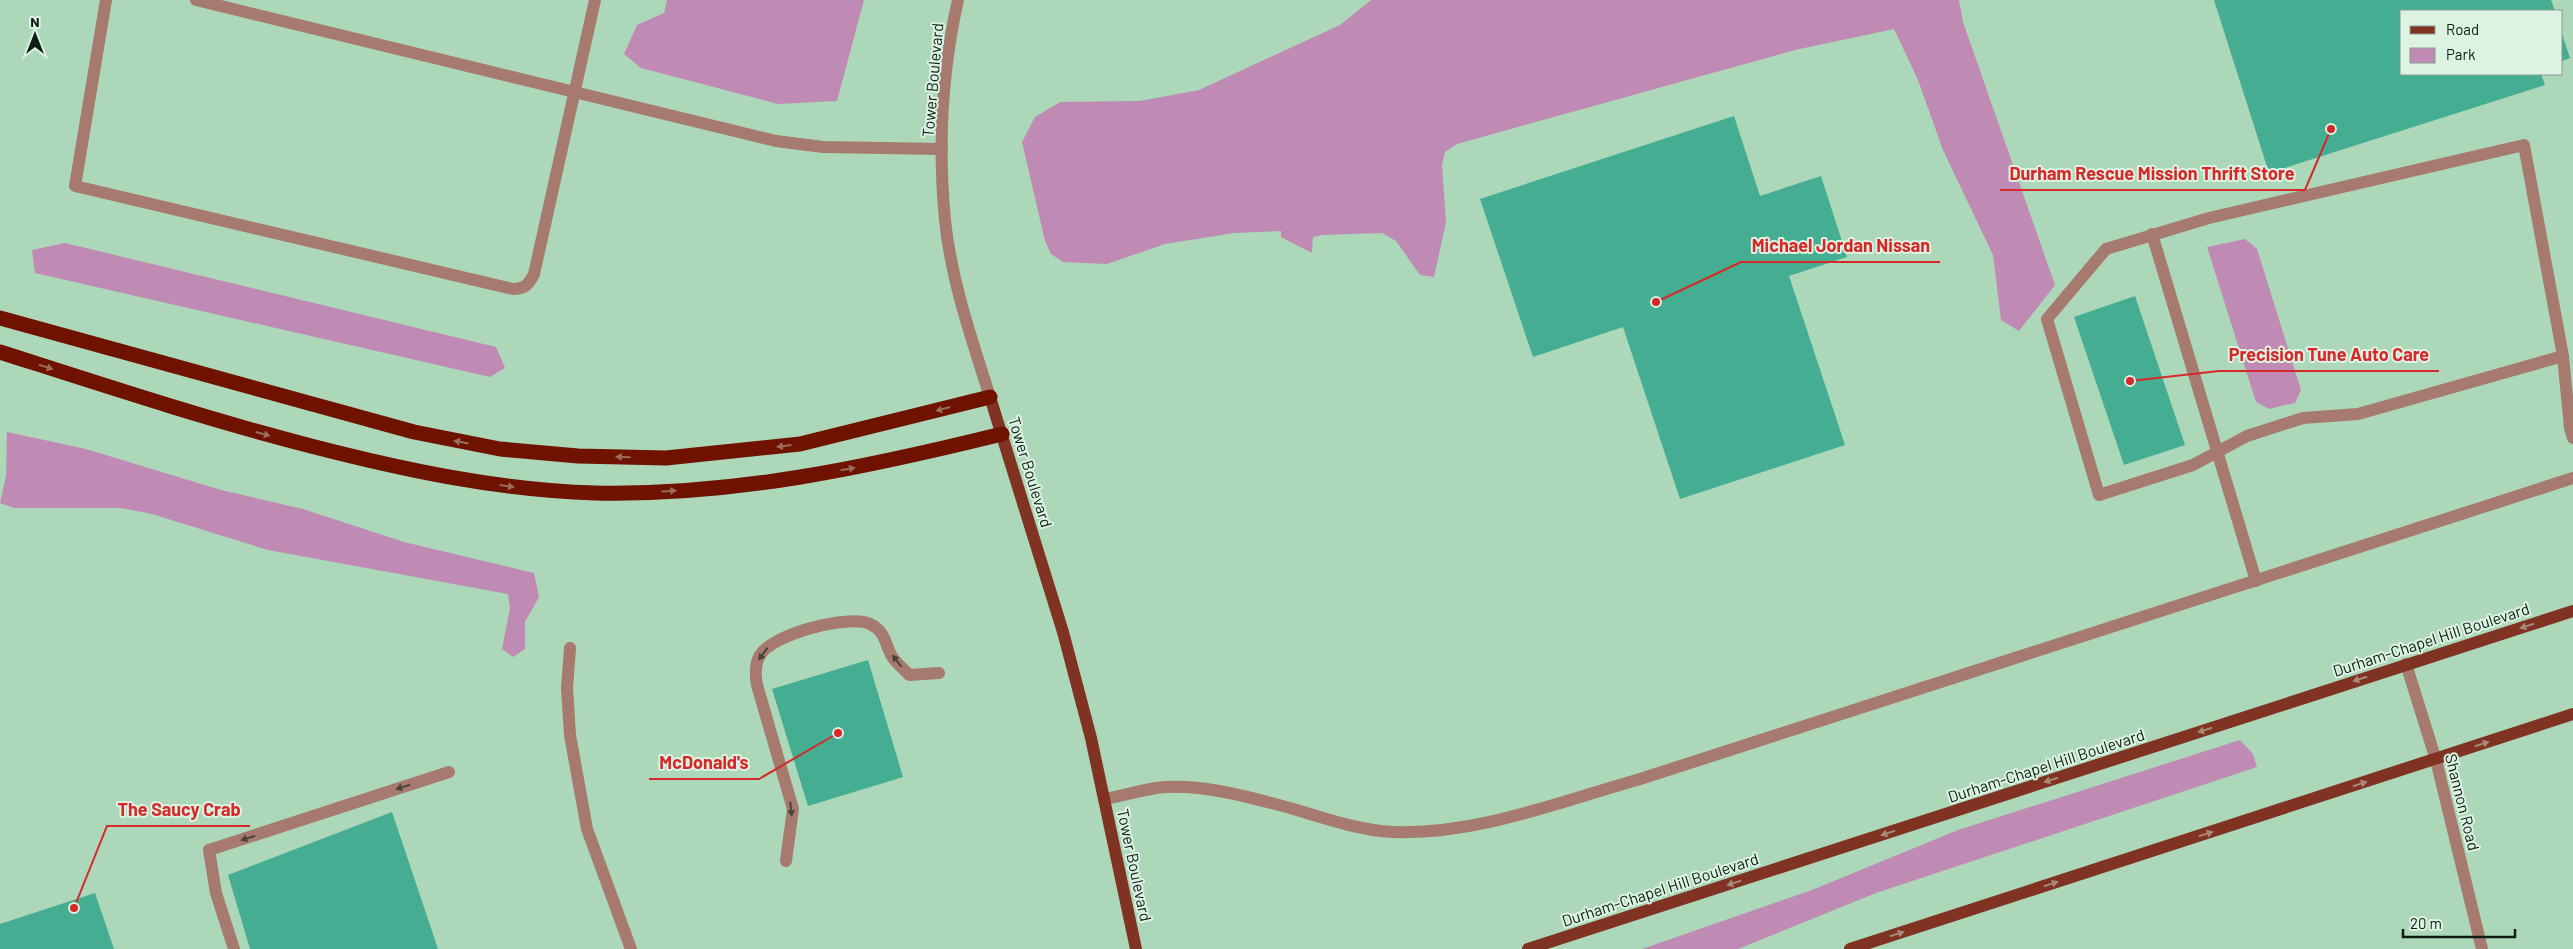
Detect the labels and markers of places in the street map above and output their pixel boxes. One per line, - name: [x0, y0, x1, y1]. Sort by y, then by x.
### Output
- callout: Durham Rescue Mission Thrift Store: [2000, 157, 2305, 190]
- callout: Michael Jordan Nissan: [1741, 229, 1940, 262]
- callout: Precision Tune Auto Care: [2219, 338, 2439, 371]
- callout: McDonald's: [649, 746, 759, 779]
- callout: The Saucy Crab: [107, 793, 250, 826]

